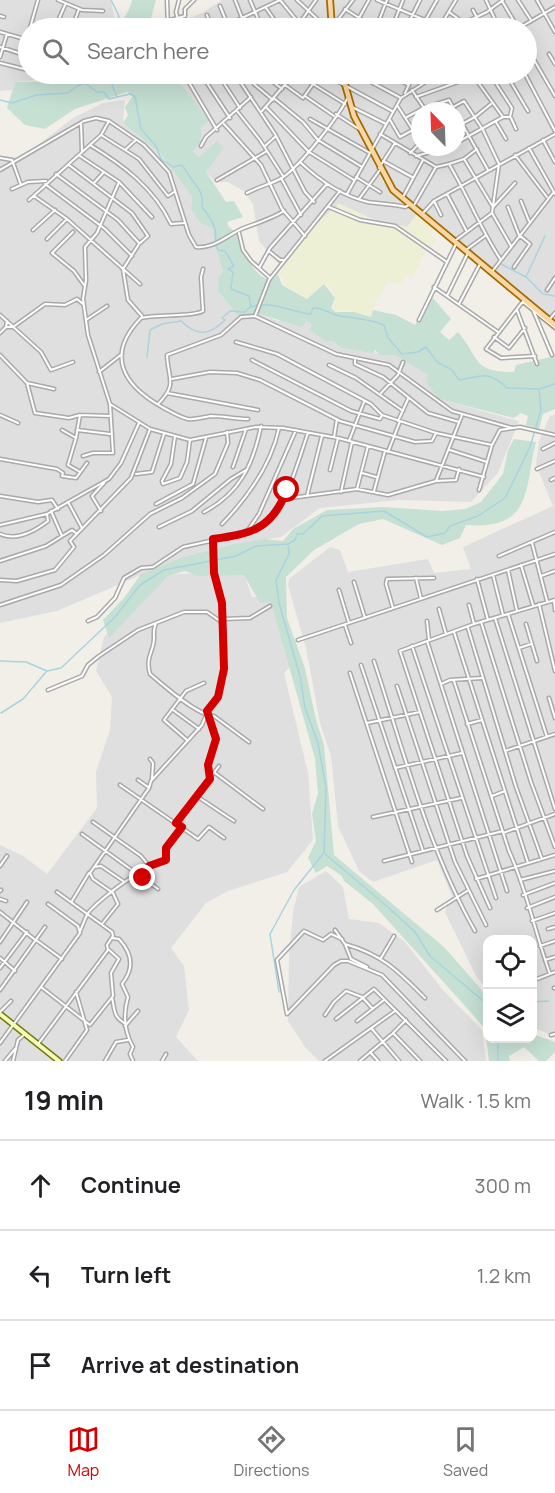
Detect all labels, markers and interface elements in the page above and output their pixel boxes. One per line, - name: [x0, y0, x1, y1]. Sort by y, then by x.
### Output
- search box: [18, 18, 537, 84]
- icon: search: [39, 35, 72, 68]
- text: Search here: [87, 36, 209, 66]
- north arrow: [411, 102, 465, 156]
- route start: [273, 476, 299, 502]
- route end: [129, 864, 155, 890]
- map controls: [483, 935, 537, 1043]
- button: locate: [483, 935, 537, 989]
- button: layers: [483, 989, 537, 1043]
- text: 19 min: [24, 1082, 104, 1118]
- text: Walk · 1.5 km: [420, 1087, 531, 1114]
- icon: ahead: [24, 1169, 57, 1202]
- text: Continue: [81, 1170, 181, 1200]
- text: 300 m: [475, 1172, 531, 1199]
- icon: left: [24, 1259, 57, 1292]
- text: Turn left: [81, 1260, 171, 1290]
- text: 1.2 km: [477, 1262, 531, 1289]
- icon: arrive: [24, 1349, 57, 1382]
- text: Arrive at destination: [81, 1350, 299, 1380]
- tab: Map: [67, 1423, 100, 1481]
- tab: Directions: [234, 1423, 309, 1481]
- tab: Saved: [443, 1423, 488, 1481]

